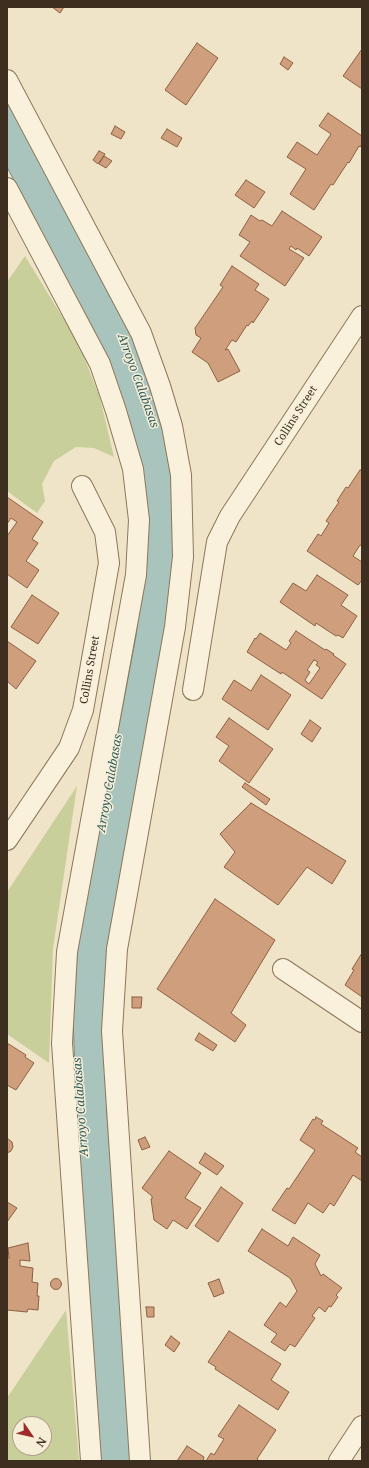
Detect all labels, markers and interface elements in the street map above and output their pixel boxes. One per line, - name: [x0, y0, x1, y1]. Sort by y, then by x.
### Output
- water label: Arroyo Calabasas: [114, 332, 162, 430]
- street label: Collins Street: [272, 383, 320, 449]
- street label: Collins Street: [78, 635, 102, 705]
- water label: Arroyo Calabasas: [94, 733, 126, 833]
- water label: Arroyo Calabasas: [70, 1057, 92, 1157]
- north arrow: [12, 1416, 52, 1456]
- text: N: [33, 1435, 50, 1450]

